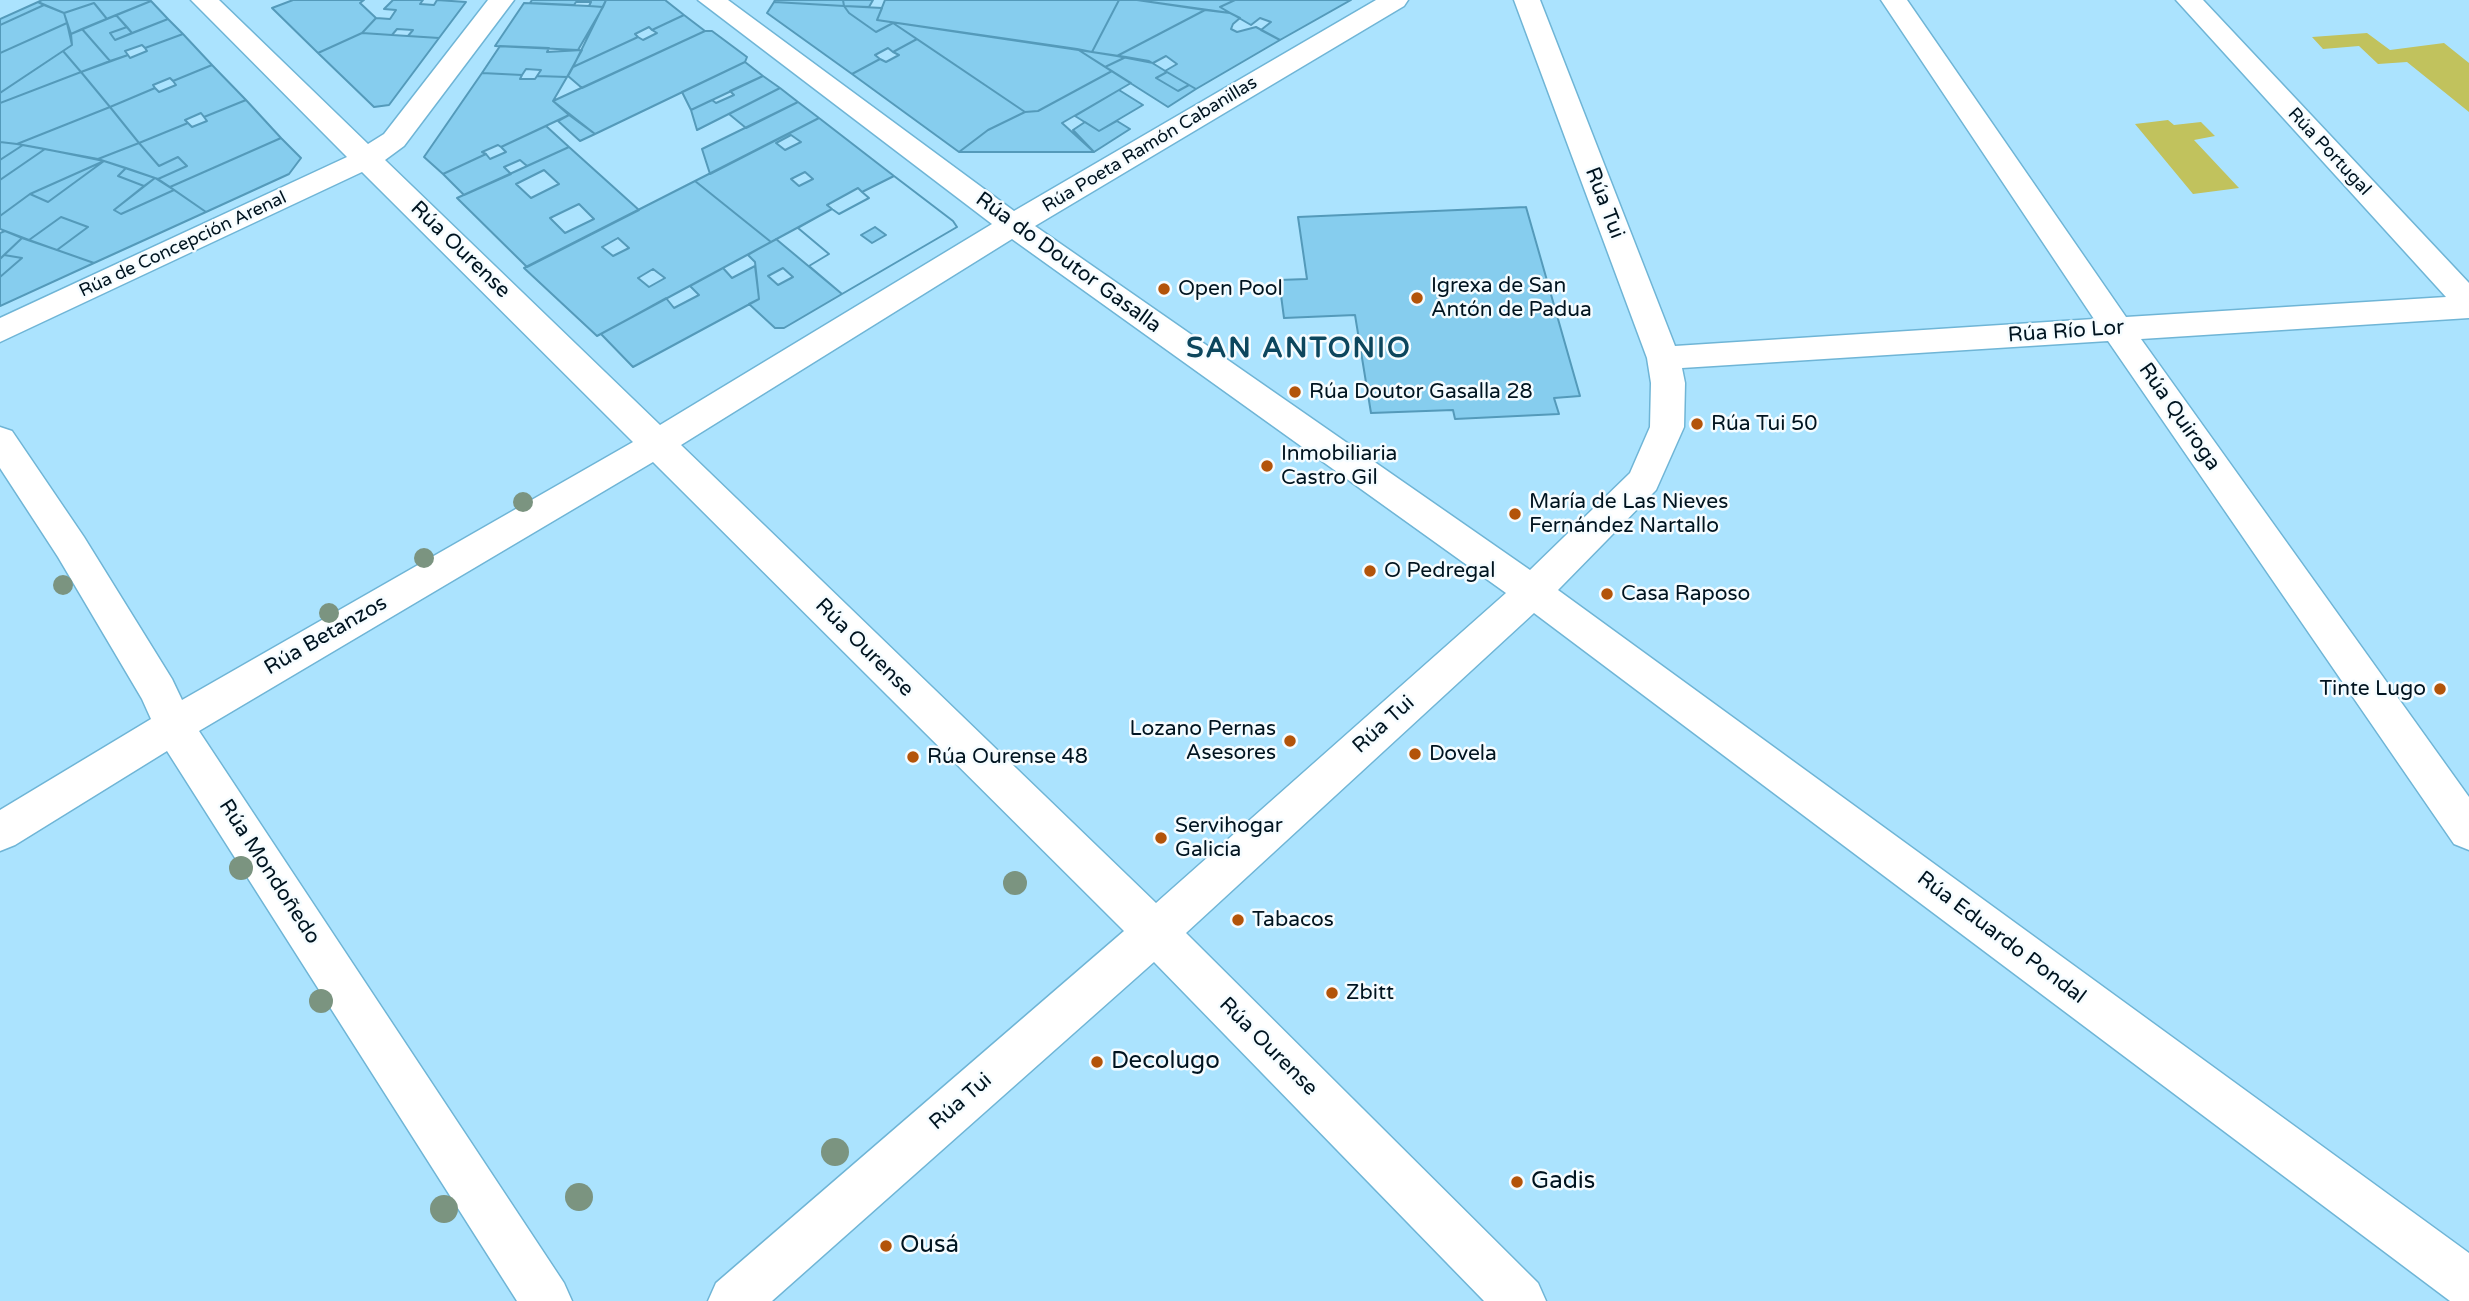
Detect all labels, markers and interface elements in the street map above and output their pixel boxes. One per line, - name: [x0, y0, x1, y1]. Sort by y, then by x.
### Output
- street label: Rúa Poeta Ramón Cabanillas: [1039, 72, 1261, 218]
- street label: Rúa Portugal: [2283, 104, 2375, 200]
- street label: Rúa Tui: [1579, 164, 1629, 242]
- street label: Rúa de Concepción Arenal: [76, 187, 290, 303]
- street label: Rúa do Doutor Gasalla: [970, 187, 1166, 339]
- street label: Rúa Ourense: [405, 196, 515, 304]
- place label: Igrexa de San Antón de Padua: [1431, 273, 1592, 323]
- place label: Open Pool: [1178, 276, 1283, 302]
- marker: Open Pool: [1156, 281, 1172, 297]
- marker: Igrexa de San Antón de Padua: [1409, 290, 1425, 306]
- street label: Rúa Río Lor: [2007, 315, 2125, 349]
- district label: SAN ANTONIO: [1188, 333, 1410, 367]
- street label: Rúa Quiroga: [2133, 358, 2225, 476]
- place label: Rúa Doutor Gasalla 28: [1309, 379, 1533, 405]
- marker: Rúa Doutor Gasalla 28: [1287, 384, 1303, 400]
- place label: Rúa Tui 50: [1711, 411, 1817, 437]
- marker: Rúa Tui 50: [1689, 416, 1705, 432]
- place label: Inmobiliaria Castro Gil: [1281, 441, 1397, 491]
- marker: Inmobiliaria Castro Gil: [1259, 458, 1275, 474]
- place label: María de Las Nieves Fernández Nartallo: [1529, 489, 1728, 539]
- marker: María de Las Nieves Fernández Nartallo: [1507, 506, 1523, 522]
- place label: O Pedregal: [1384, 558, 1495, 584]
- marker: O Pedregal: [1362, 563, 1378, 579]
- place label: Casa Raposo: [1621, 581, 1750, 607]
- marker: Casa Raposo: [1599, 586, 1615, 602]
- street label: Rúa Betanzos: [260, 591, 392, 681]
- street label: Rúa Ourense: [809, 593, 919, 703]
- place label: Tinte Lugo: [2320, 676, 2426, 702]
- marker: Tinte Lugo: [2432, 681, 2448, 697]
- street label: Rúa Tui: [1348, 691, 1420, 759]
- place label: Lozano Pernas Asesores: [1129, 716, 1276, 766]
- marker: Lozano Pernas Asesores: [1282, 733, 1298, 749]
- place label: Dovela: [1429, 741, 1497, 767]
- place label: Rúa Ourense 48: [927, 744, 1088, 770]
- marker: Dovela: [1407, 746, 1423, 762]
- marker: Rúa Ourense 48: [905, 749, 921, 765]
- street label: Rúa Mondoñedo: [213, 795, 325, 949]
- place label: Servihogar Galicia: [1175, 813, 1283, 863]
- marker: Servihogar Galicia: [1153, 830, 1169, 846]
- street label: Rúa Eduardo Pondal: [1912, 866, 2090, 1010]
- place label: Tabacos: [1252, 907, 1334, 933]
- marker: Tabacos: [1230, 912, 1246, 928]
- place label: Zbitt: [1346, 980, 1394, 1006]
- marker: Zbitt: [1324, 985, 1340, 1001]
- street label: Rúa Ourense: [1213, 992, 1323, 1102]
- place label: Decolugo: [1111, 1048, 1220, 1076]
- marker: Decolugo: [1089, 1054, 1105, 1070]
- street label: Rúa Tui: [925, 1068, 997, 1136]
- place label: Gadis: [1531, 1168, 1595, 1196]
- marker: Gadis: [1509, 1174, 1525, 1190]
- place label: Ousá: [900, 1232, 959, 1260]
- marker: Ousá: [878, 1238, 894, 1254]

